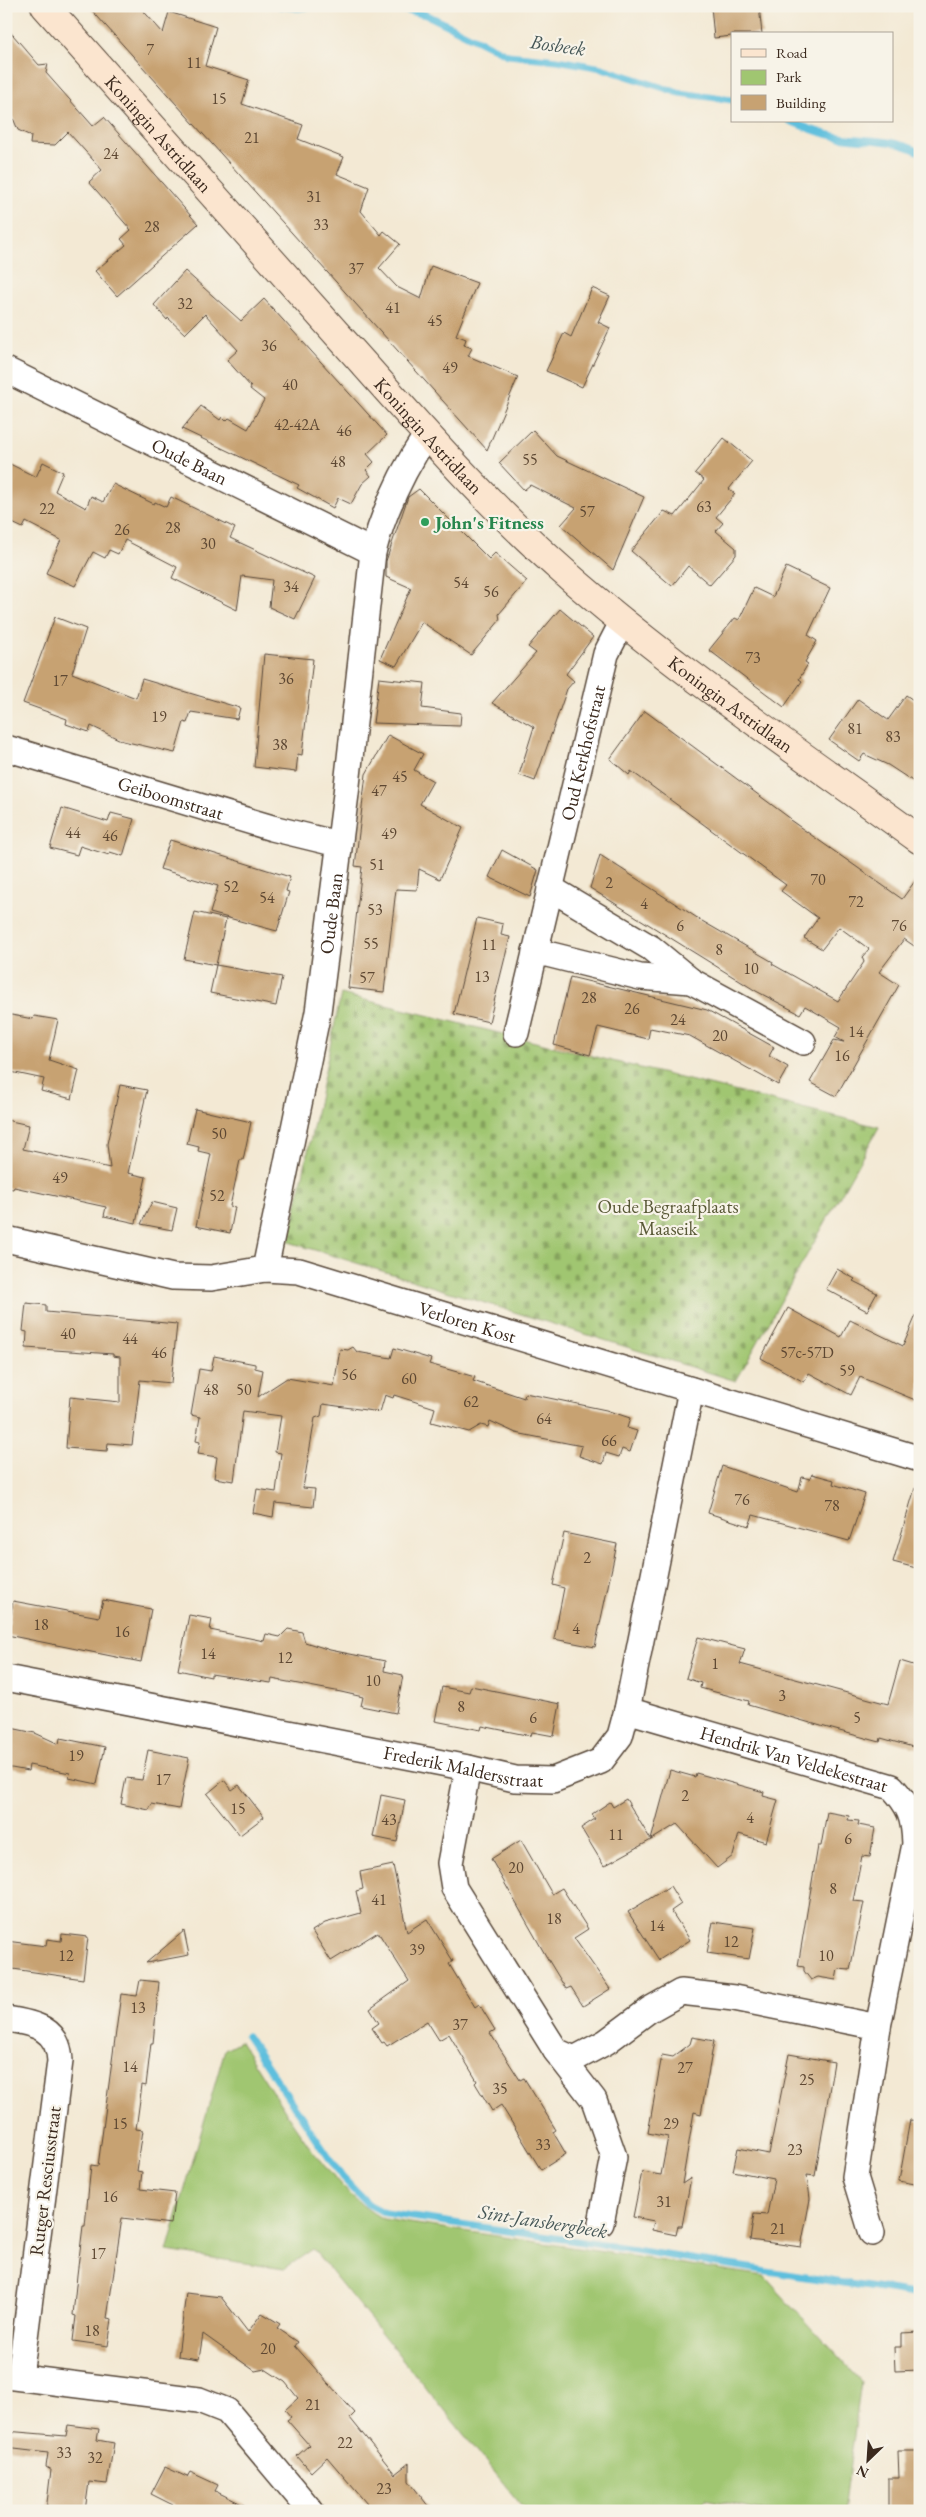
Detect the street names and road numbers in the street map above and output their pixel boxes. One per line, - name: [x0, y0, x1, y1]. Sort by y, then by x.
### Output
- street label: Koningin Astridlaan: [100, 69, 218, 198]
- street label: Koningin Astridlaan: [369, 372, 488, 499]
- street label: Oude Baan: [147, 432, 232, 490]
- street label: Koningin Astridlaan: [663, 649, 798, 758]
- street label: Oud Kerkhofstraat: [554, 683, 611, 823]
- street label: Geiboomstraat: [115, 770, 227, 825]
- street label: Oude Baan: [313, 871, 348, 955]
- street label: Verloren Kost: [416, 1295, 519, 1349]
- street label: Hendrik Van Veldekestraat: [697, 1719, 891, 1798]
- street label: Frederik Maldersstraat: [381, 1739, 543, 1792]
- street label: Rutger Resciusstraat: [23, 2105, 67, 2257]

